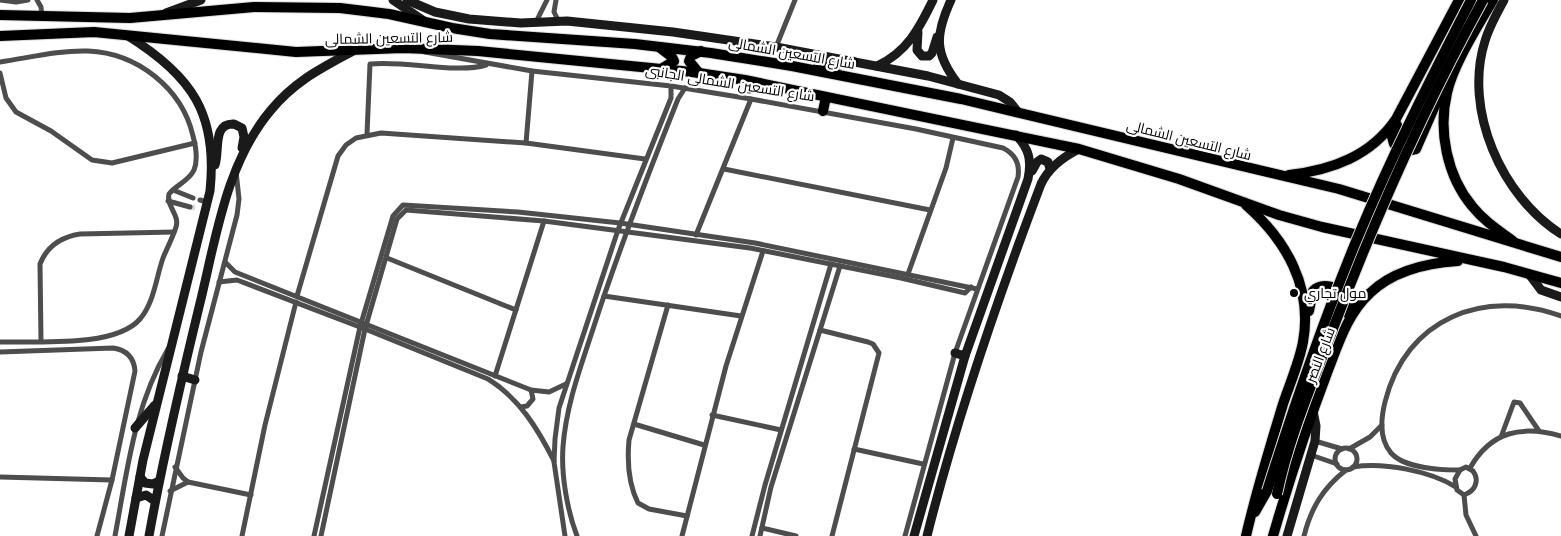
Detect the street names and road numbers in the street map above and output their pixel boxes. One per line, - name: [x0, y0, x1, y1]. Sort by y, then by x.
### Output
- street label: شارع التسعين الشمالى: [325, 29, 453, 48]
- street label: شارع التسعين الشمالى: [727, 34, 856, 73]
- street label: شارع التسعين الشمالى الجانبى: [644, 62, 816, 105]
- street label: شارع التسعين الشمالى: [1125, 117, 1253, 164]
- street label: شارع النصر: [1302, 325, 1339, 386]

